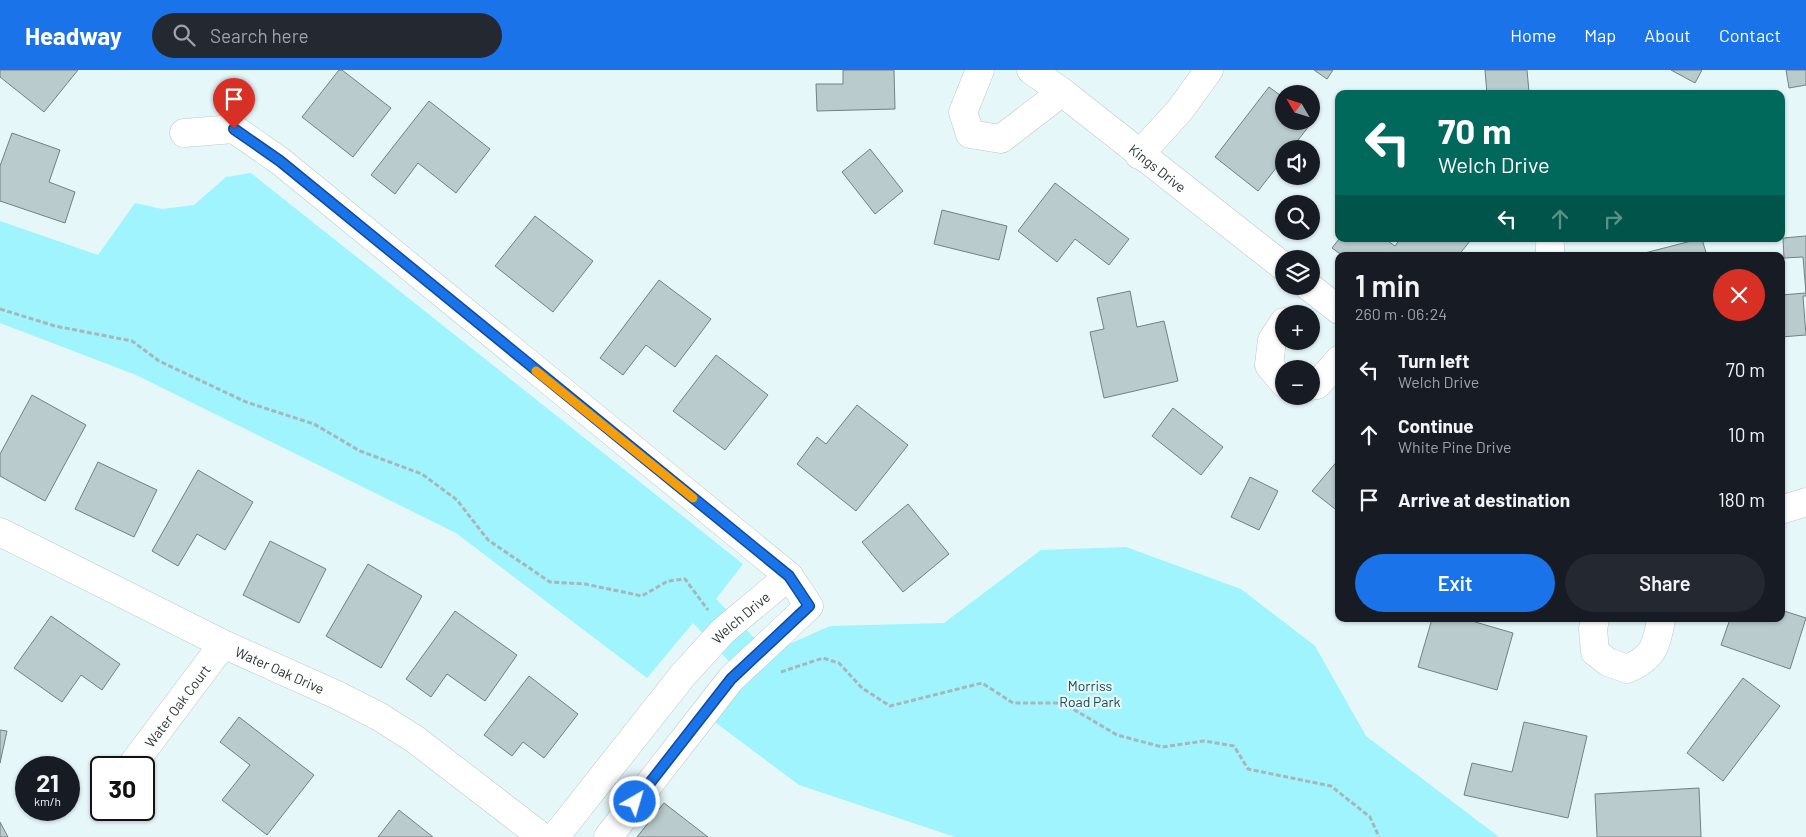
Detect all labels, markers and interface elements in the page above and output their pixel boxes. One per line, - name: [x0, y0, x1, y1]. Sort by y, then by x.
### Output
- search box: [152, 13, 502, 58]
- text: Headway: [25, 21, 122, 50]
- icon: search: [170, 21, 198, 49]
- text: Search here: [210, 24, 309, 47]
- text: Home: [1510, 24, 1556, 46]
- text: Map: [1584, 24, 1616, 46]
- text: About: [1644, 24, 1691, 46]
- text: Contact: [1719, 24, 1781, 46]
- pin: [213, 78, 255, 129]
- icon: arrive: [220, 85, 248, 113]
- north arrow: [1275, 85, 1320, 130]
- map controls: [1275, 85, 1320, 405]
- text: 70 m: [1438, 109, 1512, 151]
- icon: left: [1355, 110, 1420, 175]
- street label: Kings Drive: [1126, 140, 1190, 195]
- button: sound: [1275, 140, 1320, 185]
- text: Welch Drive: [1438, 151, 1550, 177]
- button: search: [1275, 195, 1320, 240]
- icon: left: [1493, 205, 1521, 233]
- icon: ahead: [1546, 205, 1574, 233]
- icon: right: [1599, 205, 1627, 233]
- button: layers: [1275, 250, 1320, 295]
- text: 1 min: [1355, 267, 1420, 303]
- button: close: [1713, 269, 1765, 321]
- text: 260 m · 06:24: [1355, 304, 1447, 323]
- button: +: [1275, 305, 1320, 350]
- text: Turn left: [1398, 349, 1469, 372]
- icon: left: [1355, 356, 1383, 384]
- text: 70 m: [1726, 358, 1765, 381]
- button: −: [1275, 360, 1320, 405]
- text: Welch Drive: [1398, 372, 1479, 391]
- text: Continue: [1398, 414, 1474, 437]
- icon: ahead: [1355, 421, 1383, 449]
- text: 10 m: [1728, 423, 1765, 446]
- text: White Pine Drive: [1398, 437, 1512, 456]
- icon: arrive: [1355, 486, 1383, 514]
- text: Arrive at destination: [1398, 488, 1570, 511]
- text: 180 m: [1718, 488, 1765, 511]
- button: Exit: [1355, 554, 1555, 612]
- button: Share: [1565, 554, 1765, 612]
- street label: Welch Drive: [708, 588, 773, 647]
- street label: Water Oak Drive: [233, 642, 327, 697]
- street label: Water Oak Court: [140, 661, 213, 750]
- park label: Morriss Road Park: [1059, 677, 1121, 710]
- speed limit sign: 30: [90, 756, 155, 821]
- text: 21: [36, 767, 59, 797]
- position arrow: [608, 775, 660, 827]
- text: km/h: [34, 794, 61, 808]

